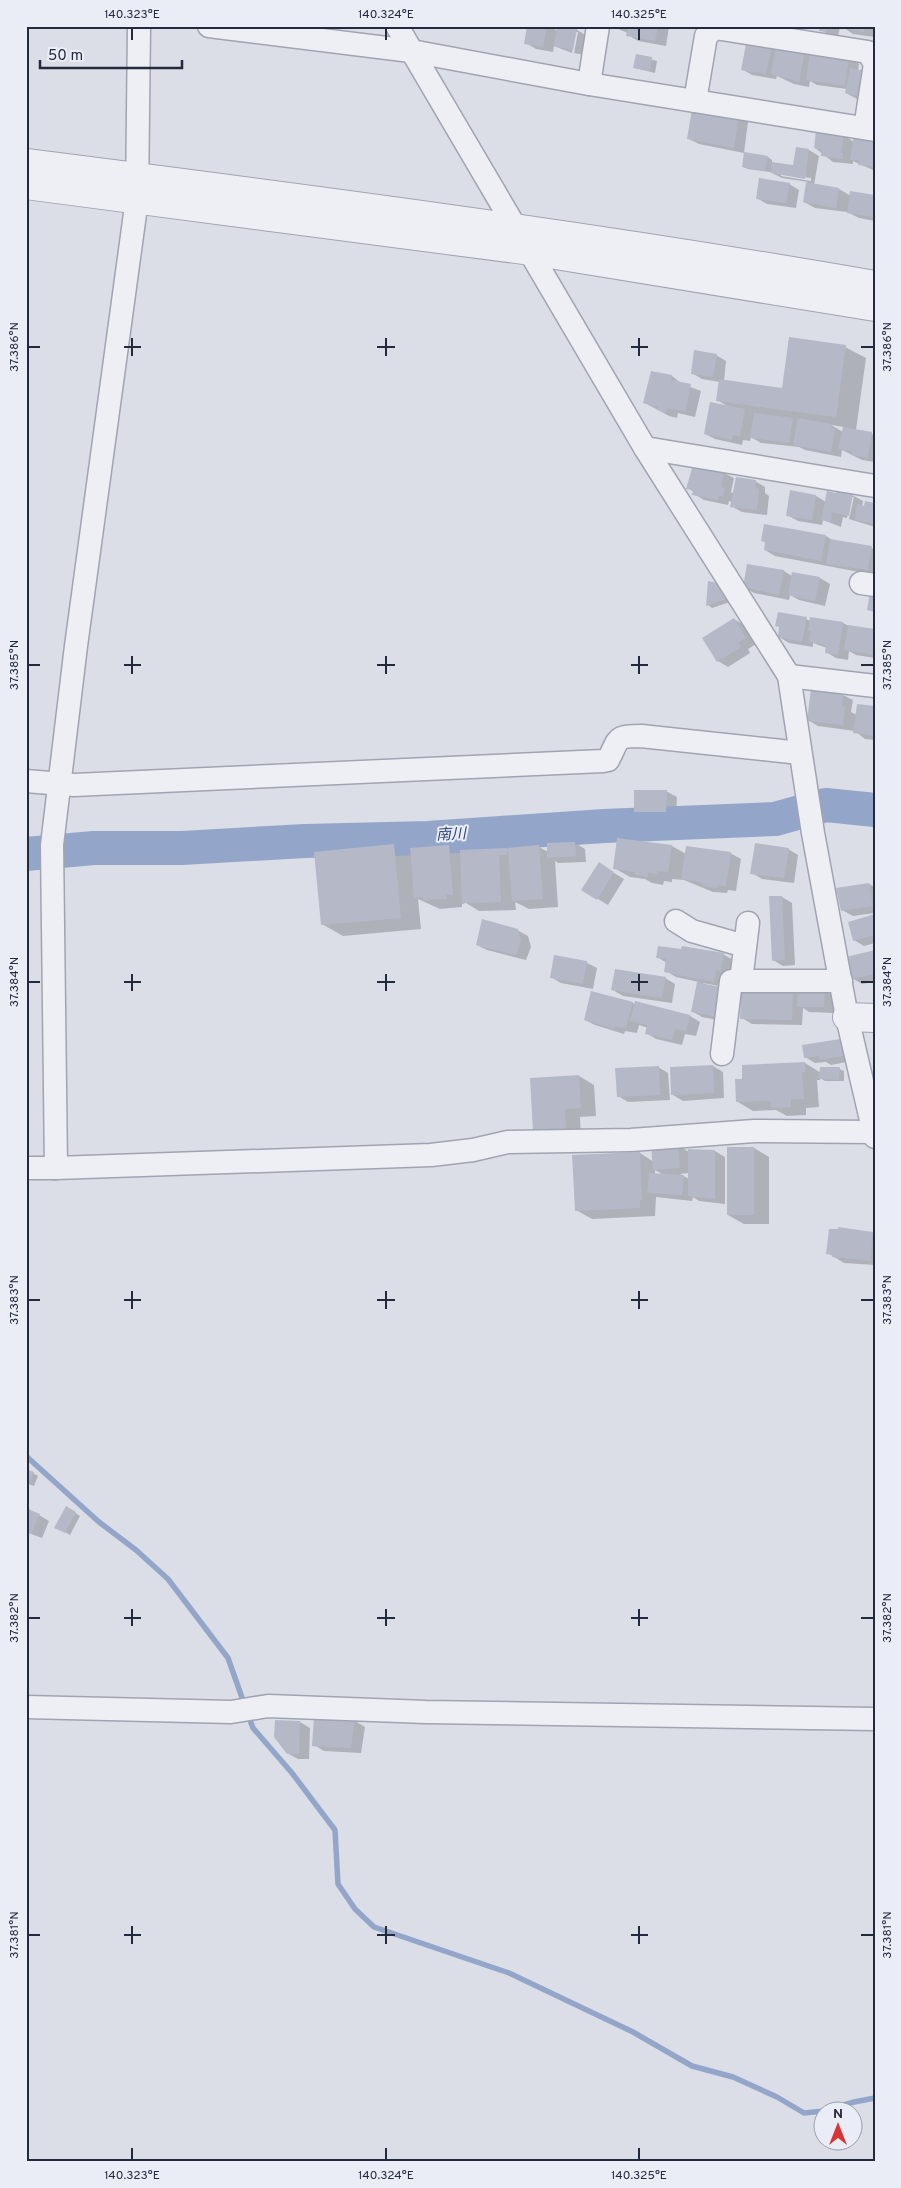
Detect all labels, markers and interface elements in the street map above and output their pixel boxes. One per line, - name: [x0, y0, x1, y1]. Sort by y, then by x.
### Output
- text: 140.323°E: [104, 7, 160, 23]
- text: 140.324°E: [358, 7, 414, 23]
- text: 140.325°E: [611, 7, 667, 23]
- scale bar: [40, 38, 182, 70]
- text: 50 m: [48, 47, 83, 66]
- text: 37.386°N: [7, 322, 23, 372]
- text: 37.386°N: [880, 322, 896, 372]
- text: 37.385°N: [7, 640, 23, 690]
- text: 37.385°N: [880, 640, 896, 690]
- water label: 南川: [436, 825, 469, 846]
- text: 37.384°N: [7, 957, 23, 1007]
- text: 37.384°N: [880, 957, 896, 1007]
- text: 37.383°N: [7, 1275, 23, 1325]
- text: 37.383°N: [880, 1275, 896, 1325]
- text: 37.382°N: [7, 1593, 23, 1643]
- text: 37.382°N: [880, 1593, 896, 1643]
- text: 37.381°N: [7, 1911, 23, 1959]
- text: 37.381°N: [880, 1911, 896, 1959]
- north arrow: [814, 2100, 864, 2150]
- text: N: [833, 2106, 843, 2123]
- text: 140.323°E: [104, 2168, 160, 2184]
- text: 140.324°E: [358, 2168, 414, 2184]
- text: 140.325°E: [611, 2168, 667, 2184]

